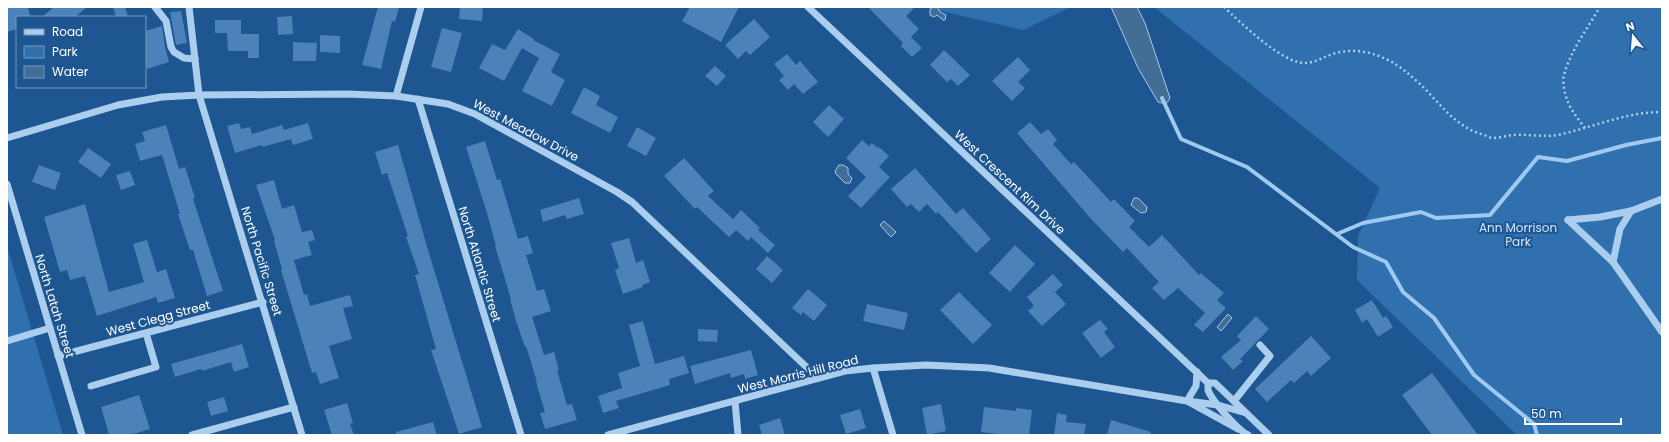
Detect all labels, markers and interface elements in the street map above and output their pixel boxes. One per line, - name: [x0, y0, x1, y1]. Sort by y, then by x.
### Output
- legend: [16, 16, 146, 88]
- north arrow: [1613, 16, 1653, 56]
- text: N: [1624, 18, 1636, 35]
- text: Road: [52, 23, 83, 40]
- text: Park: [52, 43, 79, 60]
- text: Water: [52, 63, 89, 80]
- street label: West Meadow Drive: [470, 95, 582, 165]
- street label: West Crescent Rim Drive: [951, 126, 1069, 238]
- street label: North Pacific Street: [237, 204, 287, 318]
- street label: North Atlantic Street: [454, 204, 506, 324]
- park label: Ann Morrison Park: [1479, 219, 1557, 250]
- street label: North Latah Street: [31, 252, 79, 360]
- street label: West Clegg Street: [104, 296, 212, 340]
- street label: West Morris Hill Road: [736, 351, 860, 397]
- scale bar: [1525, 400, 1621, 426]
- text: 50 m: [1531, 405, 1562, 422]

